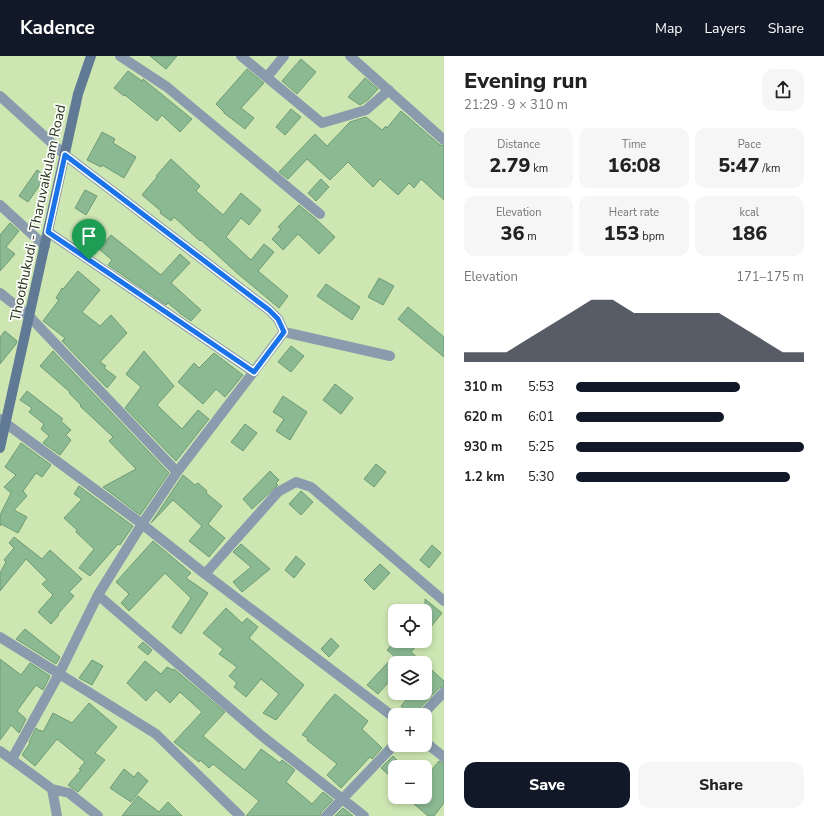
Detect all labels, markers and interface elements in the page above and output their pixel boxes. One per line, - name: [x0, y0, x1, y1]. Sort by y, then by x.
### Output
- text: Kadence: [20, 15, 95, 41]
- text: Map: [655, 19, 682, 38]
- text: Layers: [704, 19, 746, 38]
- text: Share: [768, 19, 804, 38]
- text: Evening run: [464, 66, 588, 96]
- button: share: [762, 69, 804, 111]
- text: 21:29 · 9 × 310 m: [464, 96, 568, 114]
- street label: Thoothukudi - Tharuvaikulam Road: [6, 103, 70, 323]
- text: Distance: [497, 137, 540, 152]
- text: Time: [622, 137, 646, 152]
- text: Pace: [738, 137, 761, 152]
- text: 2.79: [489, 152, 530, 179]
- text: 16:08: [607, 152, 661, 179]
- text: 5:47: [718, 152, 760, 179]
- text: km: [530, 161, 548, 176]
- text: /km: [760, 161, 780, 176]
- text: Elevation: [496, 205, 541, 220]
- text: Heart rate: [609, 205, 659, 220]
- text: kcal: [740, 205, 759, 220]
- pin: [72, 219, 106, 260]
- text: 36: [501, 220, 525, 247]
- text: 153: [603, 220, 639, 247]
- text: 186: [731, 220, 767, 247]
- icon: arrive: [78, 225, 100, 247]
- text: m: [525, 229, 537, 244]
- text: bpm: [639, 229, 665, 244]
- text: Elevation: [464, 268, 518, 286]
- text: 171–175 m: [736, 268, 804, 286]
- text: 310 m: [464, 378, 502, 396]
- text: 5:53: [528, 378, 554, 396]
- text: 620 m: [464, 408, 502, 426]
- text: 6:01: [528, 408, 554, 426]
- text: 930 m: [464, 438, 502, 456]
- text: 5:25: [528, 438, 554, 456]
- text: 1.2 km: [464, 468, 505, 486]
- text: 5:30: [528, 468, 554, 486]
- map controls: [388, 604, 432, 804]
- button: locate: [388, 604, 432, 648]
- button: layers: [388, 656, 432, 700]
- button: +: [388, 708, 432, 752]
- button: −: [388, 760, 432, 804]
- button: Save: [464, 762, 630, 808]
- button: Share: [638, 762, 804, 808]

